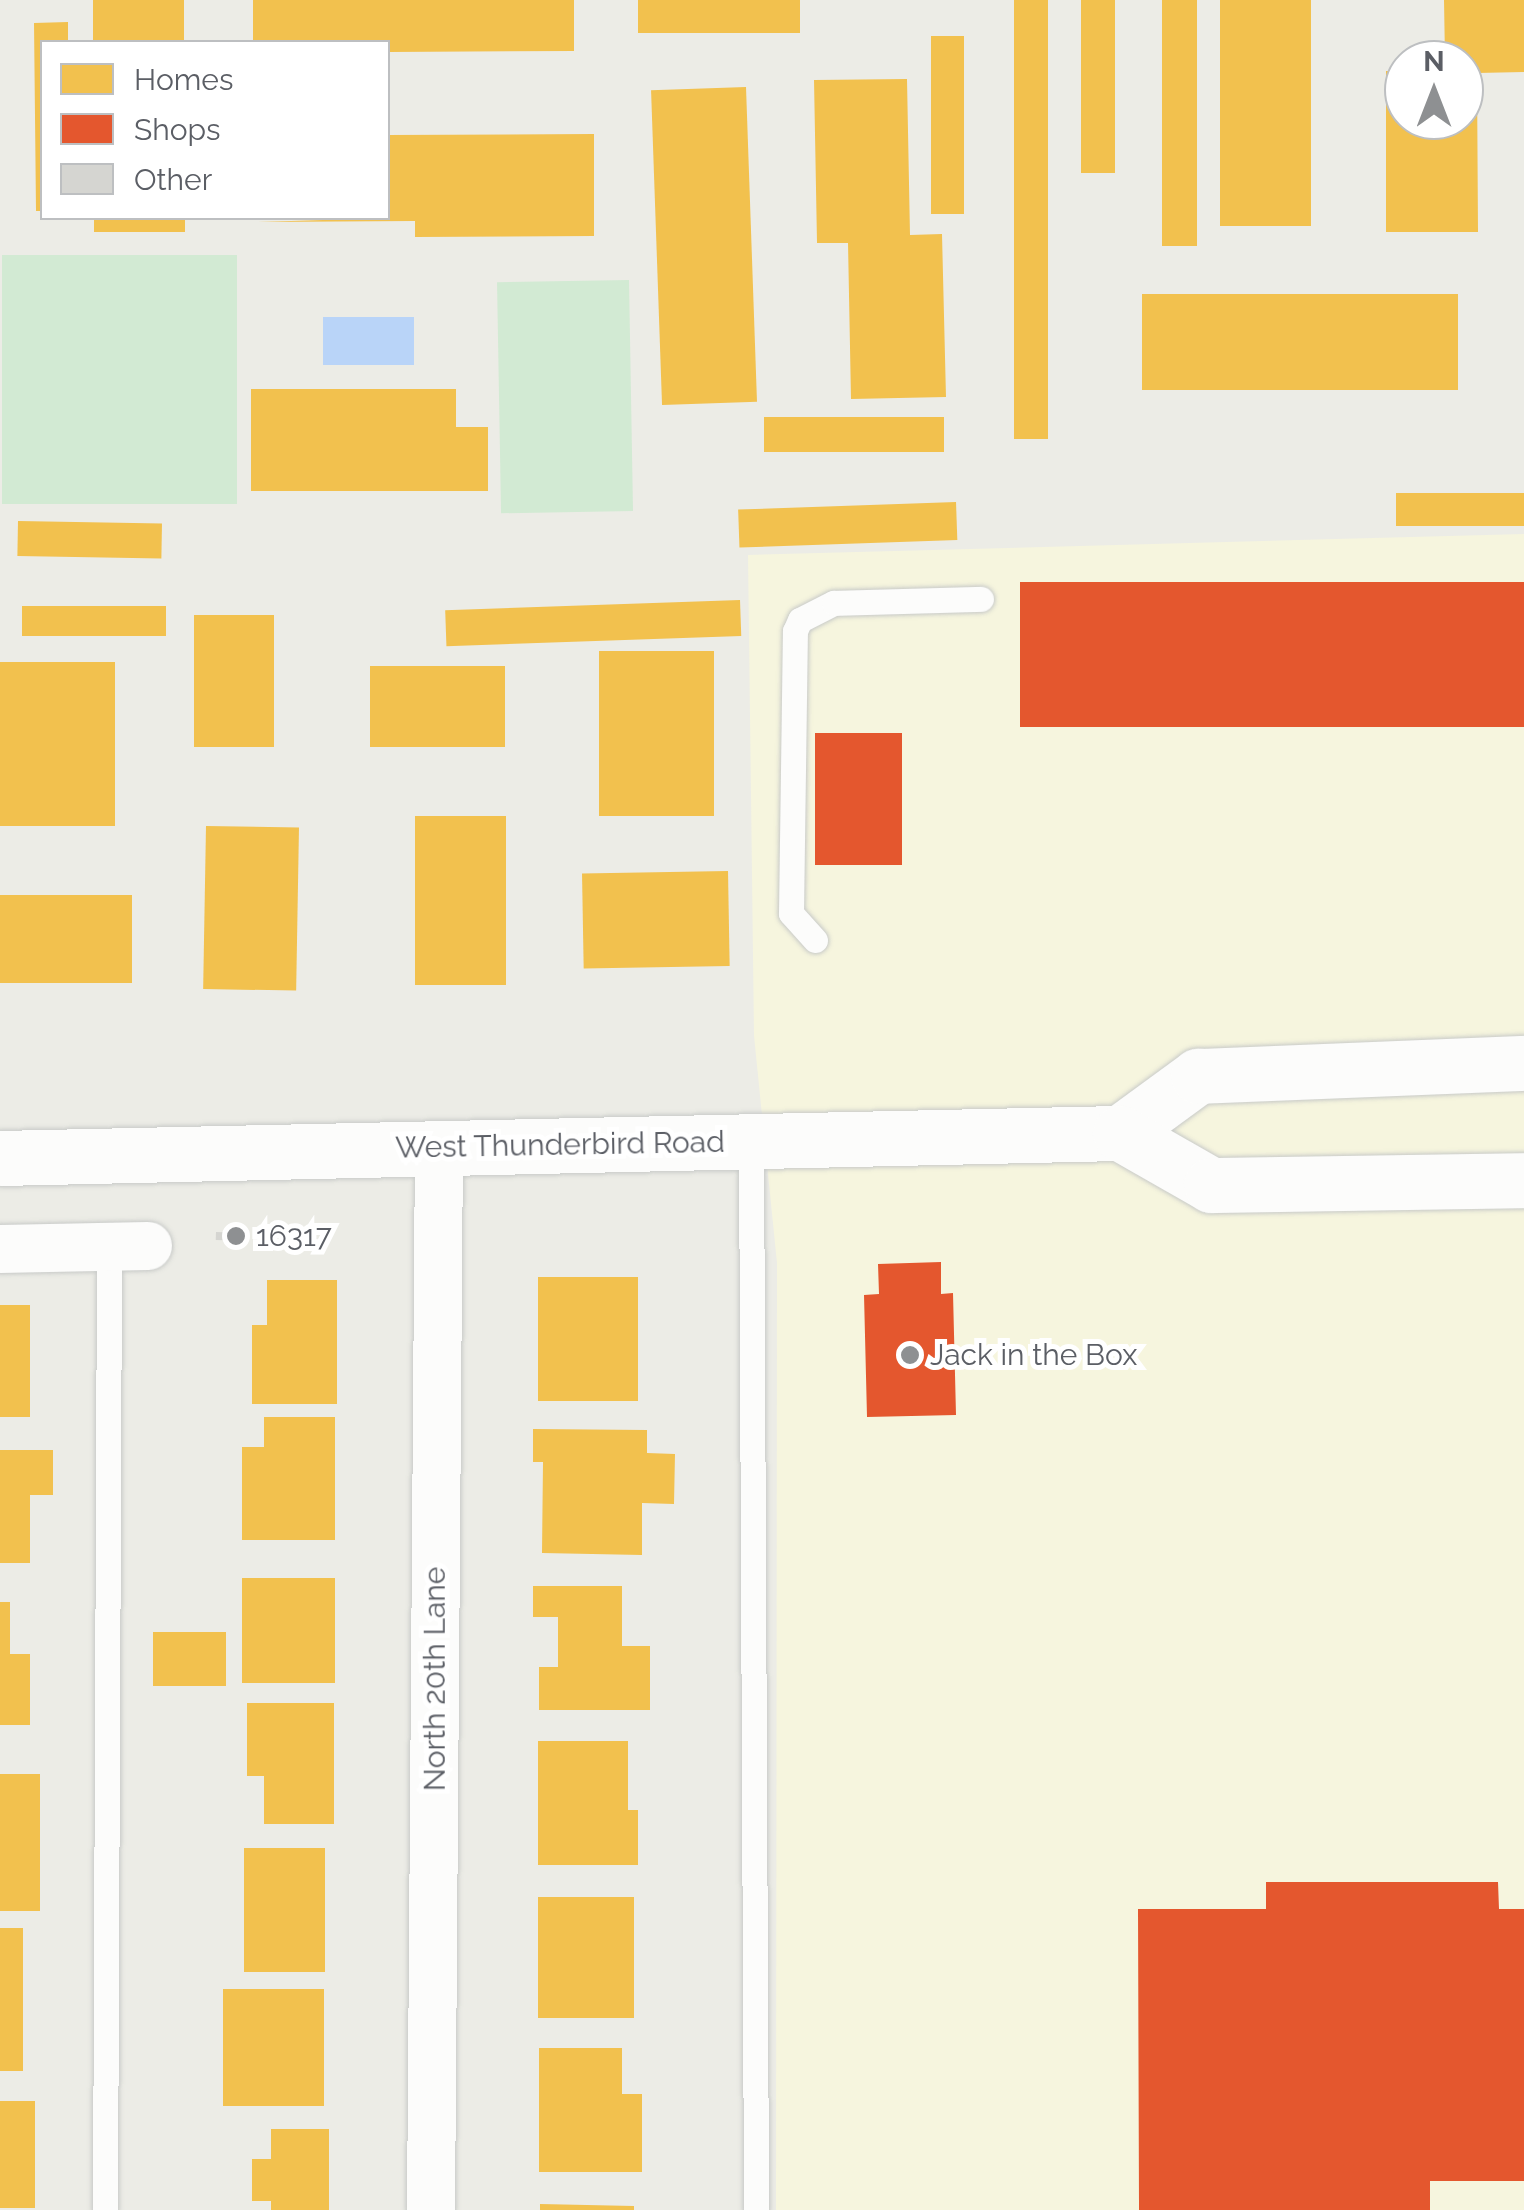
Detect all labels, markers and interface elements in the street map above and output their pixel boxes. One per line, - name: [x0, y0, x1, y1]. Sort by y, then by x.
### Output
- legend: [40, 40, 390, 220]
- north arrow: [1384, 40, 1484, 140]
- text: N: [1423, 45, 1445, 78]
- text: Homes: [134, 62, 233, 97]
- text: Shops: [134, 112, 221, 147]
- text: Other: [134, 162, 212, 197]
- street label: West Thunderbird Road: [394, 1124, 726, 1166]
- place label: 16317: [256, 1218, 332, 1254]
- marker: 16317: [225, 1225, 247, 1247]
- place label: Jack in the Box: [930, 1337, 1137, 1373]
- marker: Jack in the Box: [899, 1344, 921, 1366]
- street label: North 20th Lane: [417, 1567, 453, 1791]

